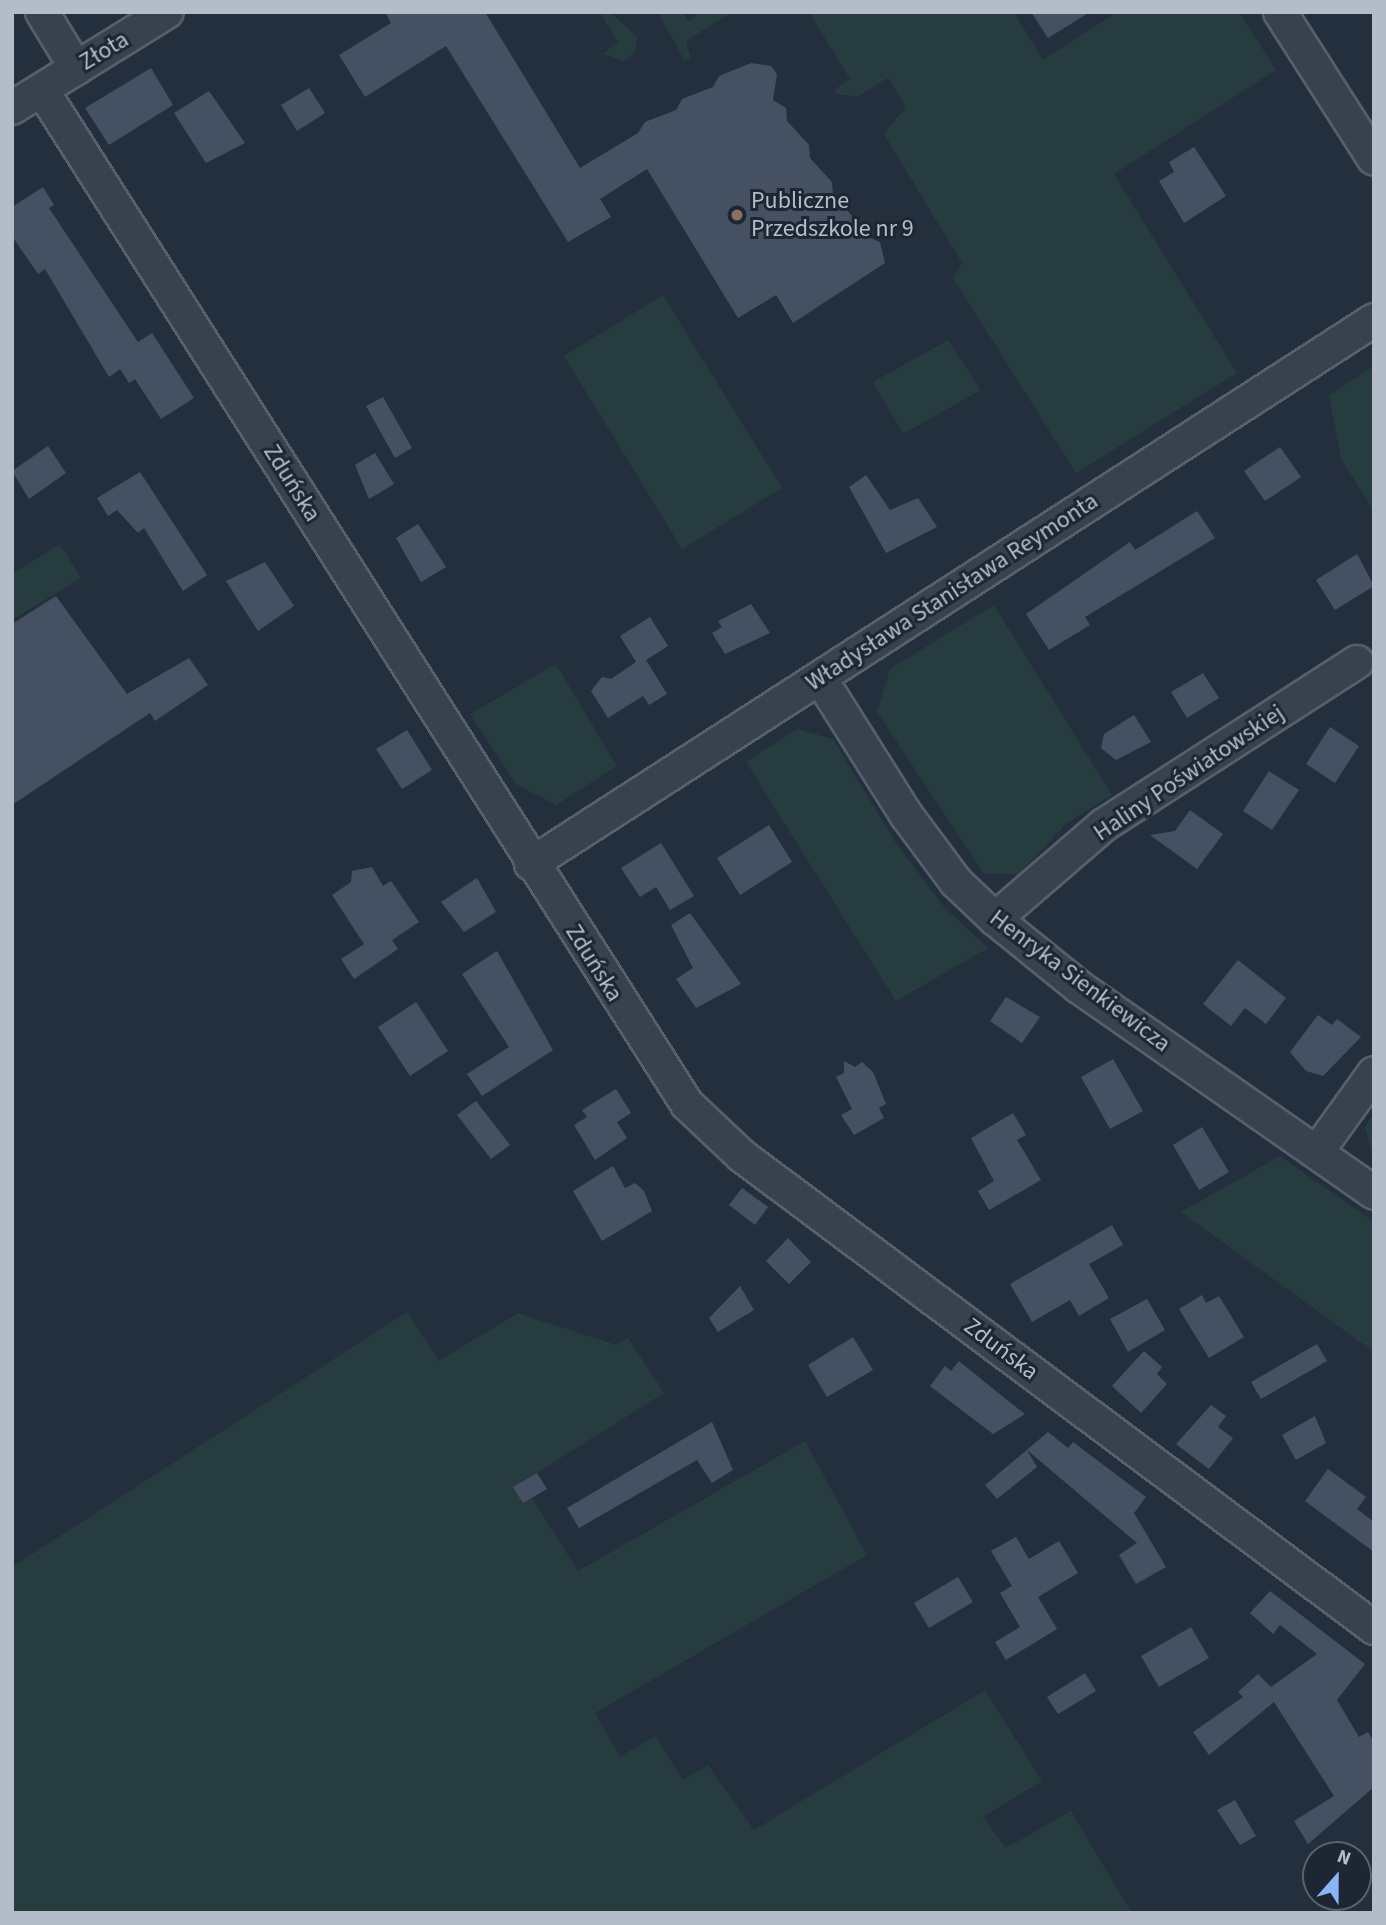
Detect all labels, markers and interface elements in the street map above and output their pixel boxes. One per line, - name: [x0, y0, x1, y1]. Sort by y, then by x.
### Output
- street label: Złota: [74, 25, 134, 77]
- place label: Publiczne Przedszkole nr 9: [751, 187, 914, 243]
- marker: Publiczne Przedszkole nr 9: [729, 207, 745, 223]
- street label: Zduńska: [257, 439, 327, 527]
- street label: Władysława Stanisława Reymonta: [801, 487, 1103, 697]
- street label: Haliny Poświatowskiej: [1088, 699, 1290, 847]
- street label: Henryka Sienkiewicza: [984, 904, 1176, 1058]
- street label: Zduńska: [559, 919, 629, 1007]
- street label: Zduńska: [958, 1312, 1044, 1386]
- north arrow: [1302, 1841, 1372, 1911]
- text: N: [1333, 1843, 1355, 1873]

